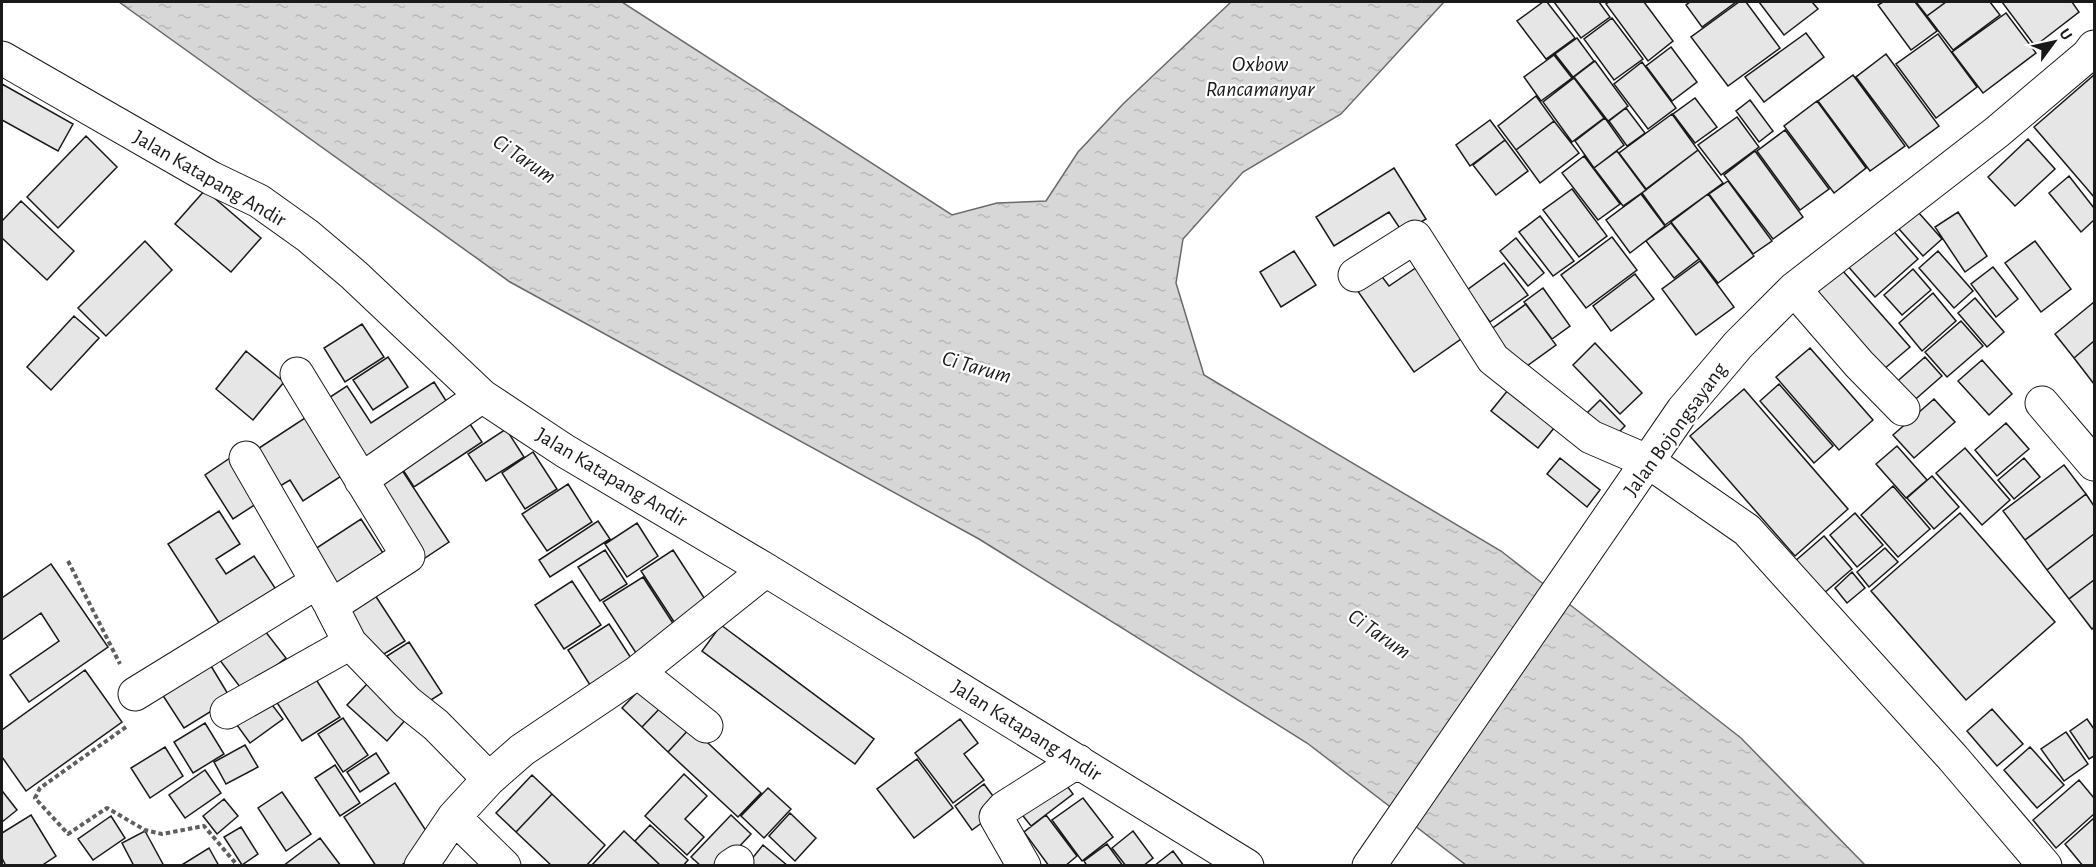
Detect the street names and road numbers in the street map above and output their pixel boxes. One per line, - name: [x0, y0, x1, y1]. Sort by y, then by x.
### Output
- street label: Jalan Katapang Andir: [130, 126, 290, 231]
- street label: Jalan Bojongsayang: [1620, 358, 1731, 500]
- street label: Jalan Katapang Andir: [532, 424, 691, 531]
- street label: Jalan Katapang Andir: [948, 676, 1106, 785]

